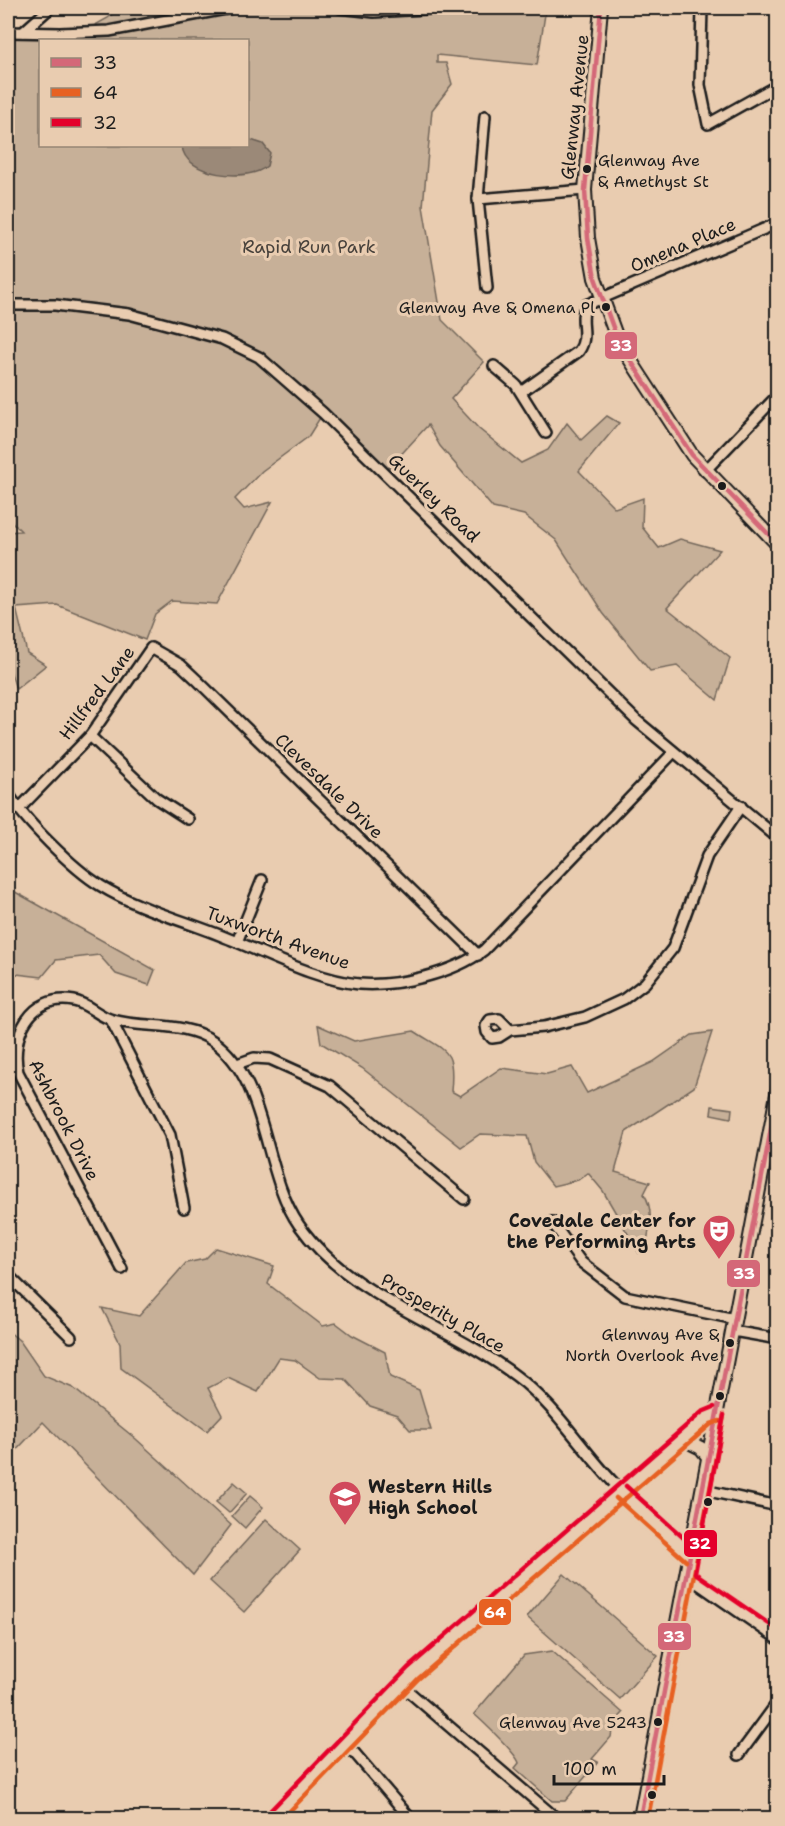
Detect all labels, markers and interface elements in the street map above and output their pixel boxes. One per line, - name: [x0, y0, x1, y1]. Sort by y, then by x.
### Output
- street label: Glenway Avenue: [555, 33, 595, 181]
- legend: [39, 39, 249, 147]
- text: 33: [93, 51, 117, 75]
- text: 64: [93, 81, 118, 105]
- text: 32: [93, 111, 117, 135]
- place label: Glenway Ave & Amethyst St: [598, 150, 709, 192]
- marker: Glenway Ave & Amethyst St: [581, 163, 593, 175]
- street label: Omena Place: [627, 212, 739, 278]
- park label: Rapid Run Park: [242, 235, 376, 259]
- place label: Glenway Ave & Omena Pl: [399, 297, 595, 318]
- marker: Glenway Ave & Omena Pl: [600, 301, 612, 313]
- line badge: 33: [604, 331, 638, 360]
- text: 33: [610, 335, 632, 356]
- street label: Guerley Road: [383, 448, 485, 548]
- unlabelled marker: [716, 480, 728, 492]
- street label: Hillfred Lane: [54, 641, 140, 745]
- street label: Clevesdale Drive: [269, 728, 389, 844]
- street label: Tuxworth Avenue: [203, 901, 353, 975]
- street label: Ashbrook Drive: [23, 1055, 105, 1185]
- place label: Covedale Center for the Performing Arts: [507, 1209, 696, 1254]
- theatre icon: Covedale Center for the Performing Arts: [701, 1213, 737, 1260]
- line badge: 33: [726, 1259, 761, 1288]
- text: 33: [733, 1263, 755, 1284]
- street label: Prosperity Place: [376, 1268, 510, 1358]
- place label: Glenway Ave & North Overlook Ave: [565, 1324, 720, 1366]
- marker: Glenway Ave & North Overlook Ave: [724, 1337, 736, 1349]
- unlabelled marker: [714, 1390, 726, 1402]
- place label: Western Hills High School: [368, 1475, 492, 1520]
- school or university icon: Western Hills High School: [327, 1479, 363, 1526]
- unlabelled marker: [702, 1496, 714, 1508]
- line badge: 32: [683, 1529, 718, 1558]
- text: 32: [689, 1533, 711, 1554]
- line badge: 64: [478, 1598, 512, 1626]
- text: 64: [484, 1602, 506, 1623]
- line badge: 33: [657, 1622, 692, 1651]
- text: 33: [663, 1626, 685, 1647]
- place label: Glenway Ave 5243: [499, 1712, 647, 1733]
- marker: Glenway Ave 5243: [652, 1716, 664, 1728]
- scale bar: [554, 1748, 664, 1786]
- text: 100 m: [563, 1757, 617, 1781]
- unlabelled marker: [646, 1789, 658, 1801]

